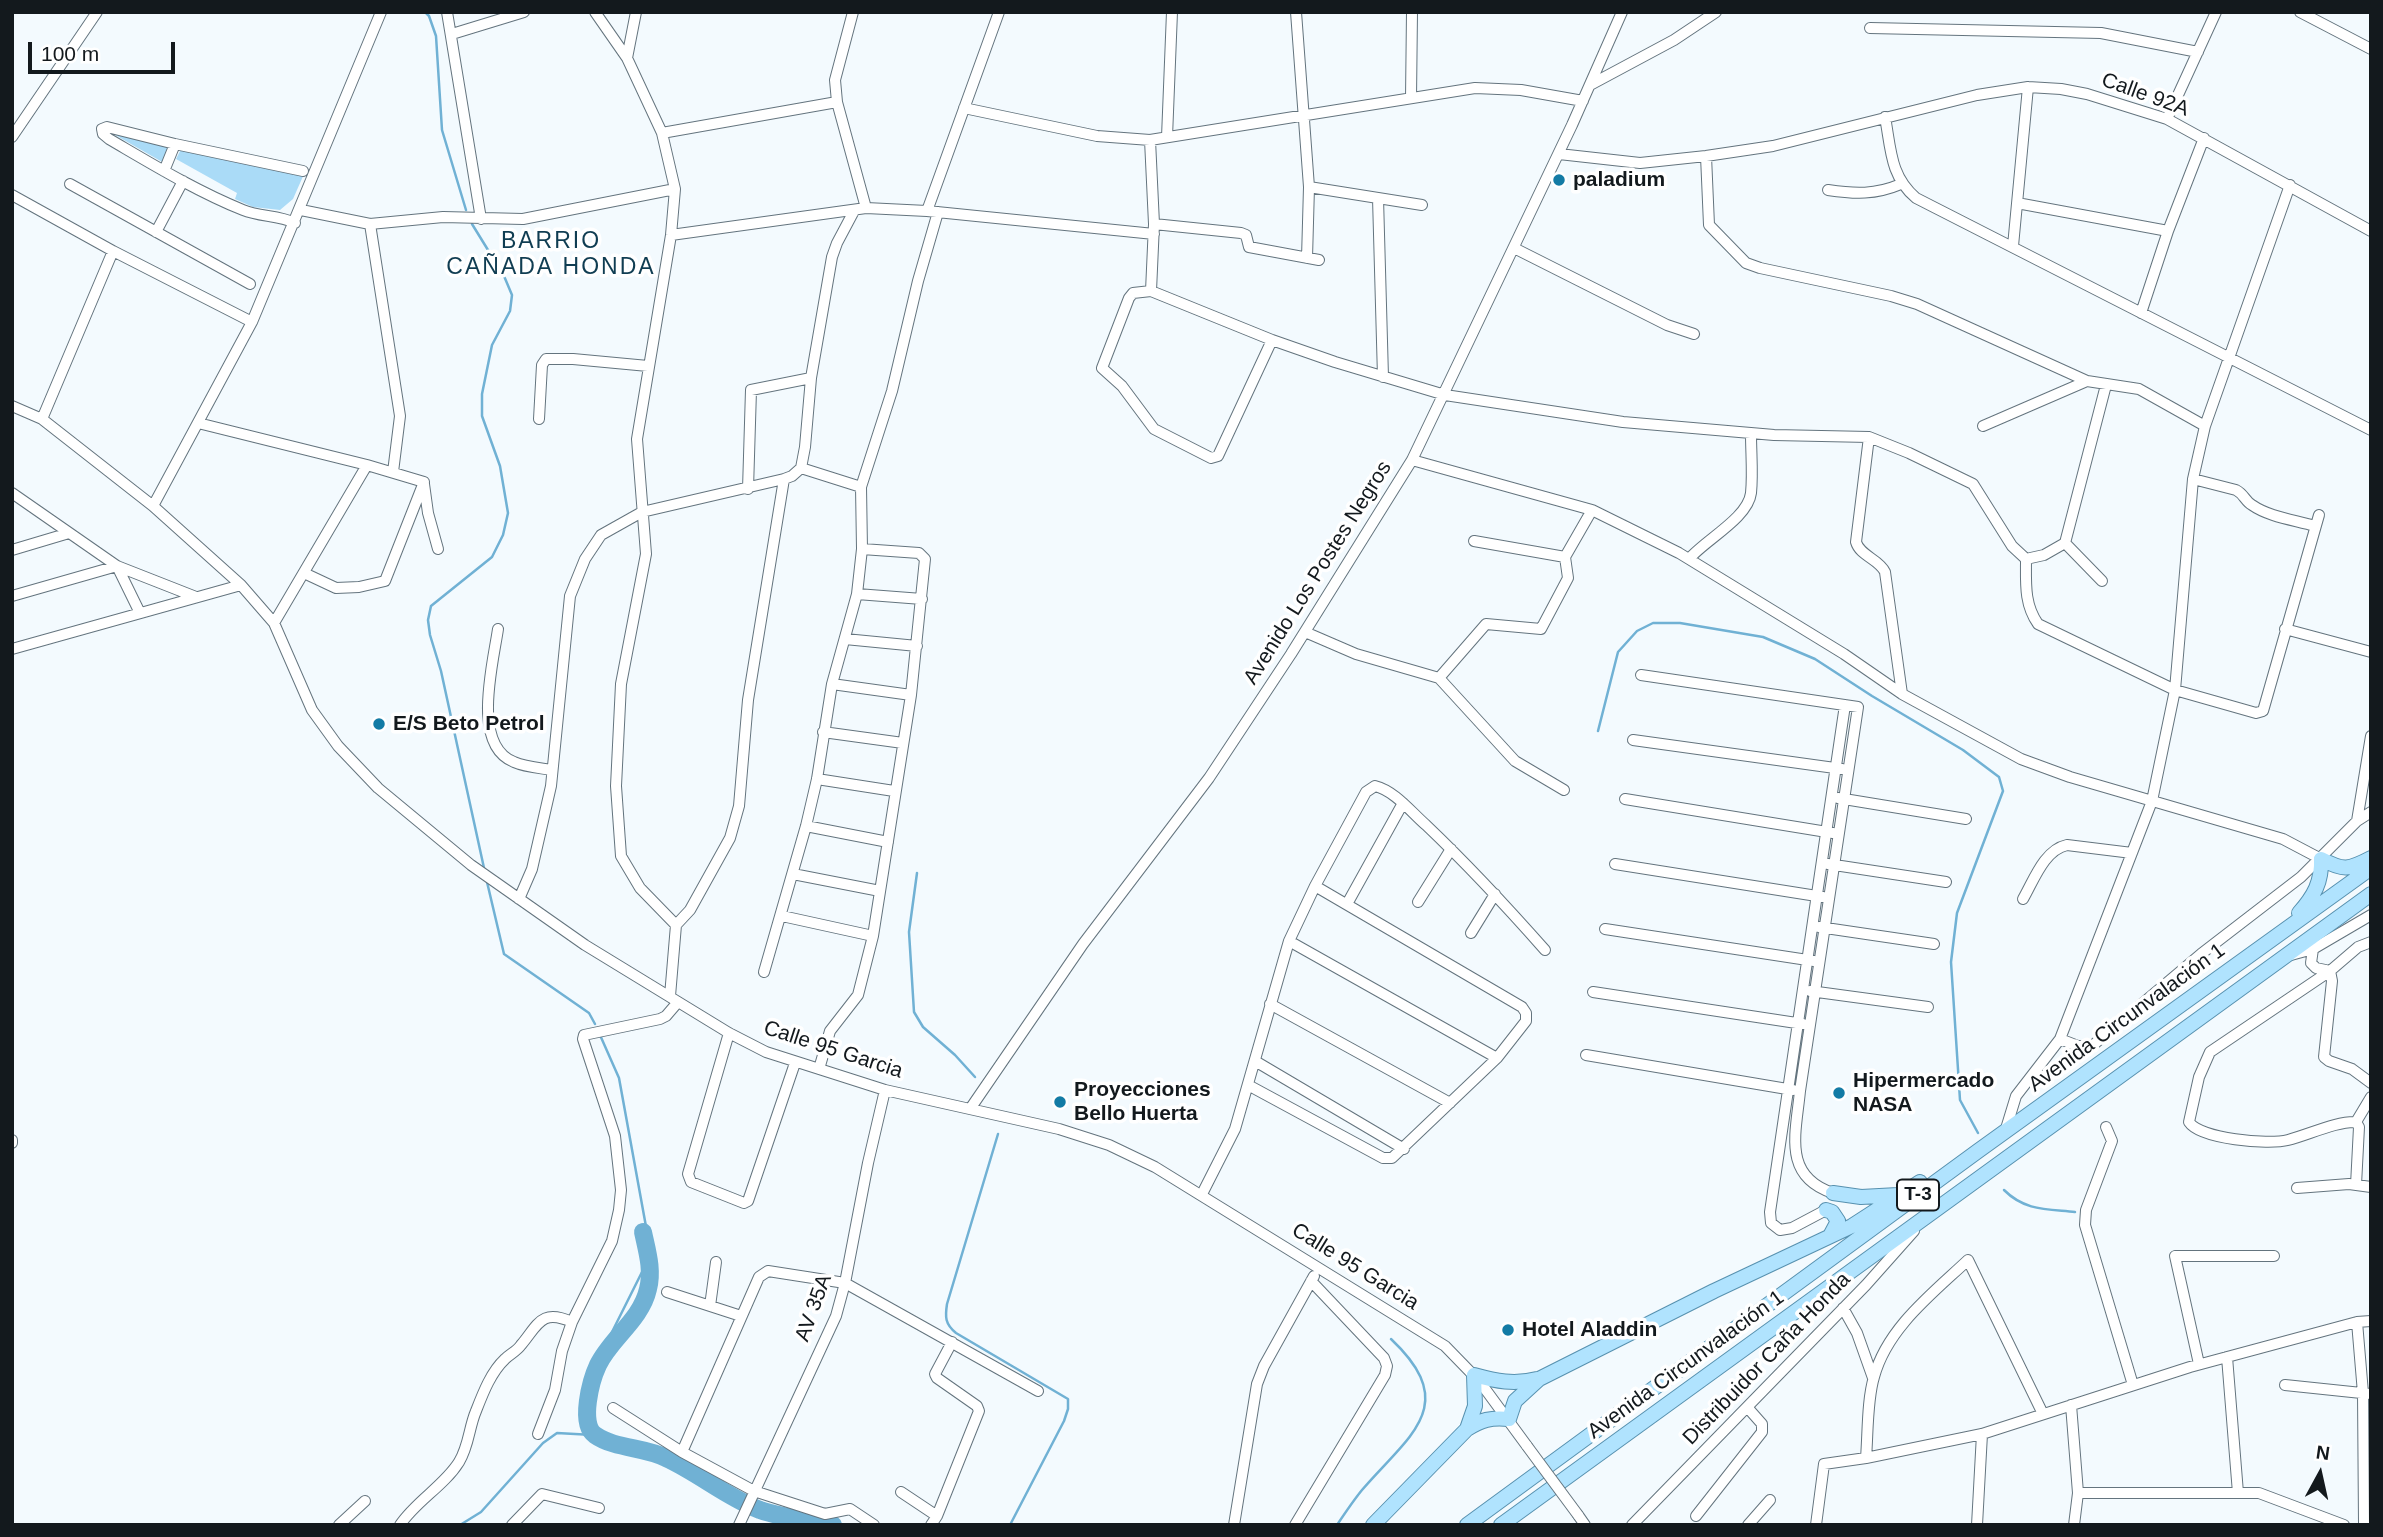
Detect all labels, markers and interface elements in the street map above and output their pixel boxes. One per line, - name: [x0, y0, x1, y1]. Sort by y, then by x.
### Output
- scale bar: [32, 28, 178, 72]
- text: 100 m: [41, 42, 99, 65]
- street label: Calle 92A: [2098, 68, 2192, 122]
- place label: paladium: [1573, 167, 1665, 193]
- marker: paladium: [1551, 172, 1567, 188]
- district label: BARRIO CAÑADA HONDA: [448, 228, 654, 282]
- street label: Avenido Los Postes Negros: [1239, 457, 1397, 689]
- place label: E/S Beto Petrol: [393, 711, 545, 737]
- marker: E/S Beto Petrol: [371, 716, 387, 732]
- street label: Avenida Circunvalación 1: [2024, 938, 2230, 1098]
- street label: Calle 95 Garcia: [760, 1016, 906, 1084]
- place label: Hipermercado NASA: [1853, 1068, 1994, 1118]
- place label: Proyecciones Bello Huerta: [1074, 1077, 1211, 1127]
- marker: Hipermercado NASA: [1831, 1085, 1847, 1101]
- marker: Proyecciones Bello Huerta: [1052, 1094, 1068, 1110]
- road number: T-3: [1897, 1180, 1939, 1210]
- street label: Calle 95 Garcia: [1287, 1218, 1423, 1316]
- street label: Distribuidor Caña Honda: [1678, 1268, 1856, 1450]
- street label: AV 35A: [790, 1271, 838, 1345]
- street label: Avenida Circunvalación 1: [1583, 1285, 1789, 1445]
- place label: Hotel Aladdin: [1522, 1317, 1657, 1343]
- marker: Hotel Aladdin: [1500, 1322, 1516, 1338]
- north arrow: [2285, 1439, 2355, 1509]
- text: N: [2315, 1441, 2331, 1464]

